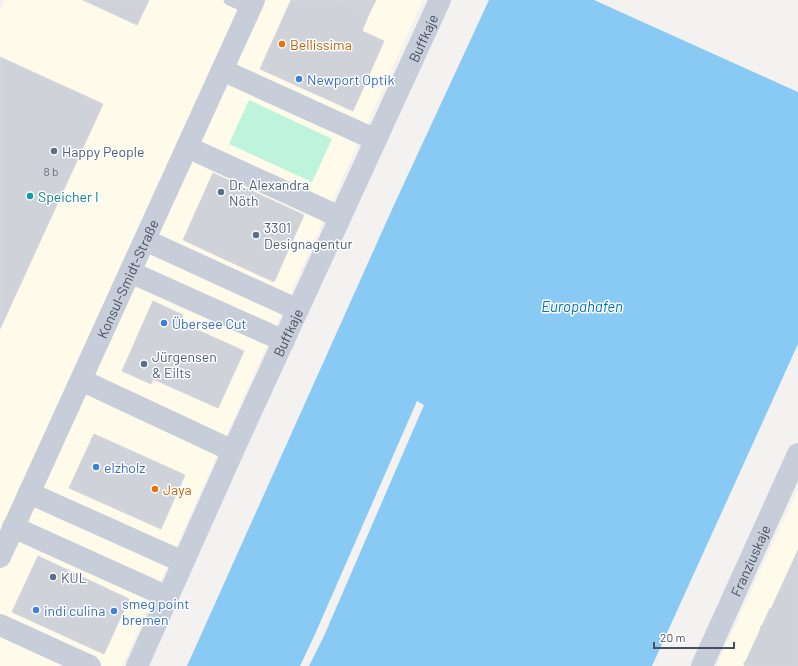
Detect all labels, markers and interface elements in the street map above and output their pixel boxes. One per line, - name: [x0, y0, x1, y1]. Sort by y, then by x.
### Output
- street label: Buffkaje: [404, 11, 441, 65]
- place label: Bellissima: [290, 36, 352, 53]
- marker: Bellissima: [277, 39, 287, 49]
- place label: Newport Optik: [307, 71, 394, 88]
- marker: Newport Optik: [294, 74, 304, 84]
- place label: Happy People: [62, 143, 144, 160]
- marker: Happy People: [49, 146, 59, 156]
- house number: 8 b: [43, 164, 59, 178]
- place label: Dr. Alexandra Nöth: [229, 176, 309, 209]
- marker: Dr. Alexandra Nöth: [216, 187, 226, 197]
- place label: Speicher I: [38, 188, 99, 205]
- marker: Speicher I: [25, 191, 35, 201]
- street label: Konsul-Smidt-Straße: [93, 216, 161, 341]
- place label: 3301 Designagentur: [264, 219, 353, 252]
- marker: 3301 Designagentur: [251, 230, 261, 240]
- water label: Europahafen: [541, 297, 623, 315]
- street label: Buffkaje: [269, 306, 306, 359]
- place label: Übersee Cut: [172, 315, 247, 332]
- marker: Übersee Cut: [159, 318, 169, 328]
- place label: Jürgensen & Eilts: [152, 348, 217, 381]
- marker: Jürgensen & Eilts: [139, 359, 149, 369]
- place label: elzholz: [104, 459, 145, 476]
- marker: elzholz: [91, 462, 101, 472]
- place label: Jaya: [163, 481, 192, 498]
- marker: Jaya: [150, 484, 160, 494]
- street label: Franziuskaje: [726, 522, 773, 599]
- place label: KUL: [61, 569, 87, 586]
- marker: KUL: [48, 572, 58, 582]
- place label: smeg point bremen: [122, 595, 189, 628]
- place label: indi culina: [44, 602, 105, 619]
- marker: indi culina: [31, 605, 41, 615]
- marker: smeg point bremen: [109, 606, 119, 616]
- scale bar: [654, 624, 734, 650]
- text: 20 m: [660, 630, 686, 644]

